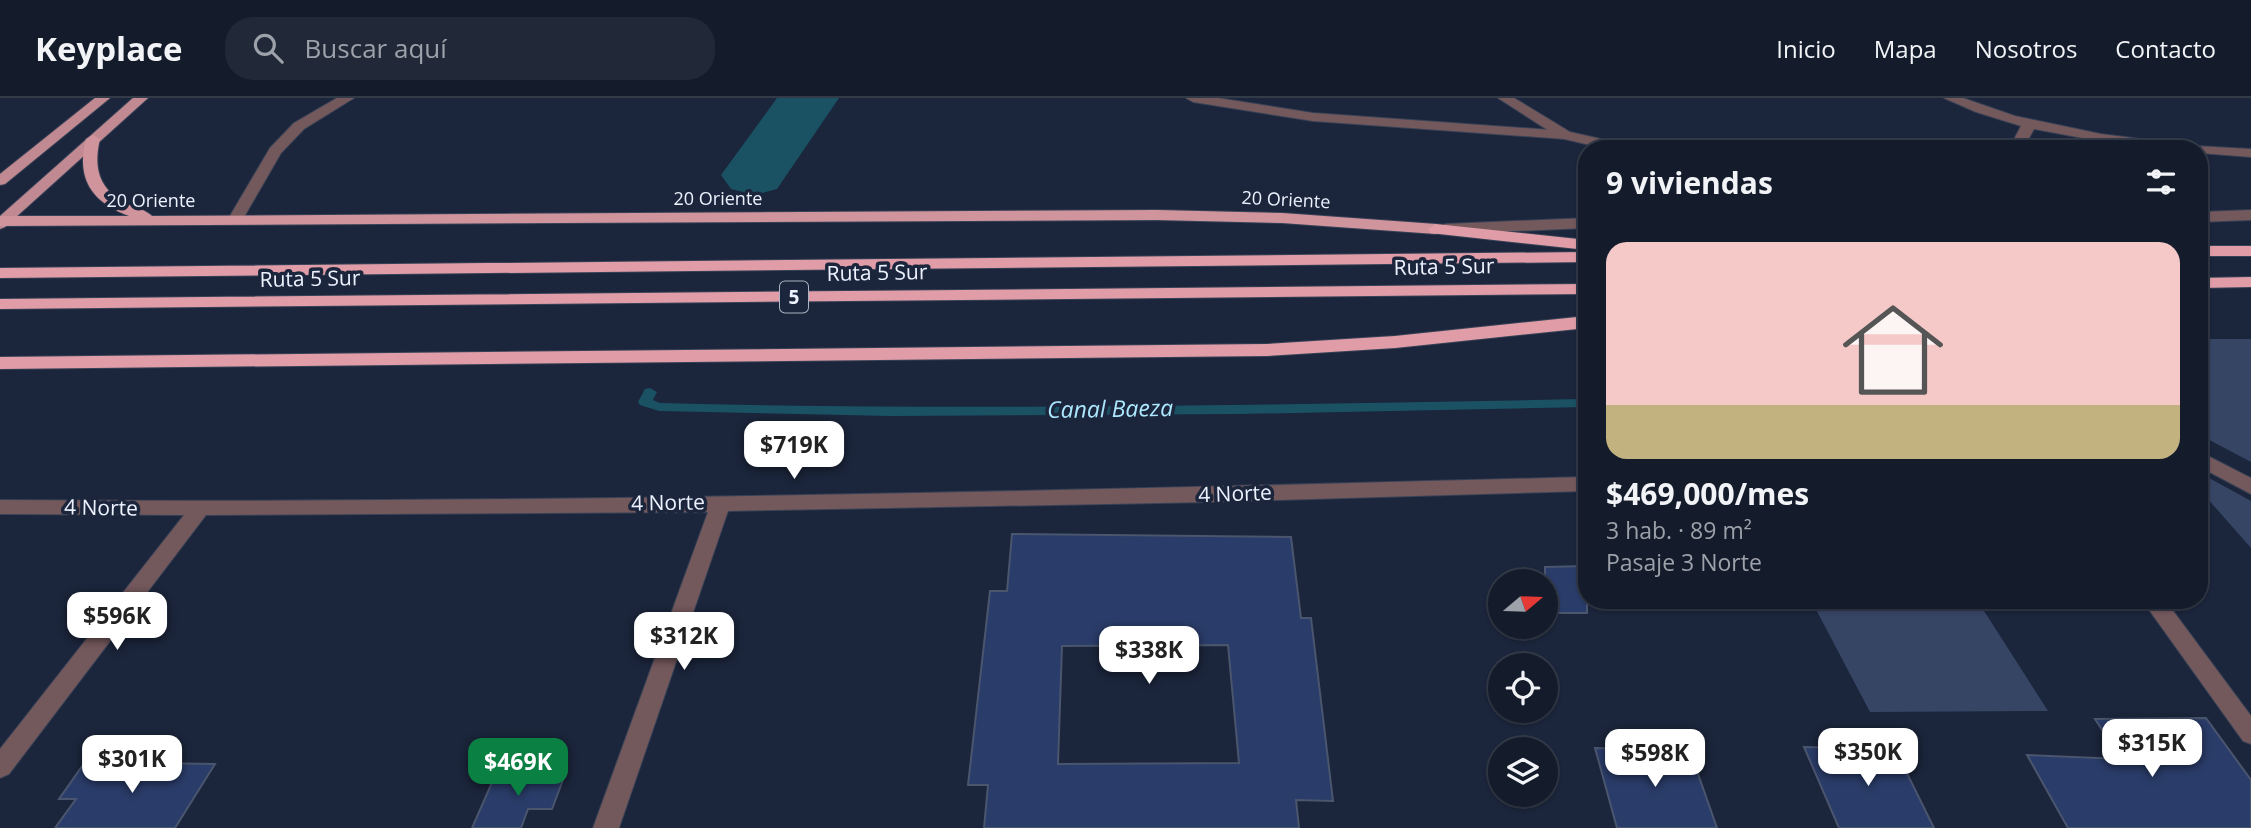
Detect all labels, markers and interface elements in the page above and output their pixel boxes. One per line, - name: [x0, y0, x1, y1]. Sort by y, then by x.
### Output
- search box: [225, 17, 715, 80]
- text: Keyplace: [35, 26, 183, 71]
- icon: search: [249, 29, 287, 67]
- text: Buscar aquí: [305, 30, 447, 66]
- text: Inicio: [1776, 32, 1836, 65]
- text: Mapa: [1874, 32, 1937, 65]
- text: Nosotros: [1975, 32, 2077, 65]
- text: Contacto: [2115, 32, 2216, 65]
- text: 9 viviendas: [1606, 162, 1773, 203]
- icon: filters: [2142, 163, 2180, 201]
- street label: 20 Oriente: [1241, 185, 1331, 213]
- street label: 20 Oriente: [674, 186, 762, 210]
- street label: 20 Oriente: [107, 188, 195, 212]
- street label: Ruta 5 Sur: [1393, 251, 1495, 281]
- street label: Ruta 5 Sur: [826, 257, 928, 287]
- street label: Ruta 5 Sur: [259, 263, 361, 293]
- road number: 5: [780, 281, 808, 312]
- icon: home: [1830, 287, 1956, 413]
- water label: Canal Baeza: [1047, 391, 1173, 425]
- pin: $719K: [745, 422, 843, 481]
- text: $719K: [760, 428, 828, 460]
- text: $469,000/mes: [1606, 473, 1809, 514]
- street label: 4 Norte: [1198, 478, 1272, 508]
- street label: 4 Norte: [631, 487, 705, 517]
- street label: 4 Norte: [64, 492, 138, 522]
- text: 3 hab. · 89 m²: [1606, 514, 1752, 546]
- text: Pasaje 3 Norte: [1606, 546, 1762, 578]
- north arrow: [1488, 569, 1558, 639]
- map controls: [1488, 569, 1558, 807]
- pin: $596K: [68, 592, 166, 652]
- text: $596K: [83, 599, 151, 631]
- pin: $312K: [635, 612, 733, 672]
- text: $312K: [650, 619, 718, 651]
- pin: $338K: [1100, 626, 1198, 686]
- text: $338K: [1115, 633, 1183, 665]
- button: locate: [1488, 653, 1558, 723]
- pin: $315K: [2103, 720, 2201, 779]
- text: $315K: [2118, 726, 2186, 758]
- pin: $350K: [1819, 728, 1917, 788]
- pin: $598K: [1606, 730, 1704, 789]
- text: $350K: [1834, 735, 1902, 767]
- pin: $301K: [83, 736, 181, 795]
- text: $598K: [1621, 736, 1689, 768]
- button: layers: [1488, 737, 1558, 807]
- pin: $469K: [469, 738, 567, 798]
- text: $301K: [98, 742, 166, 774]
- text: $469K: [484, 745, 552, 777]

